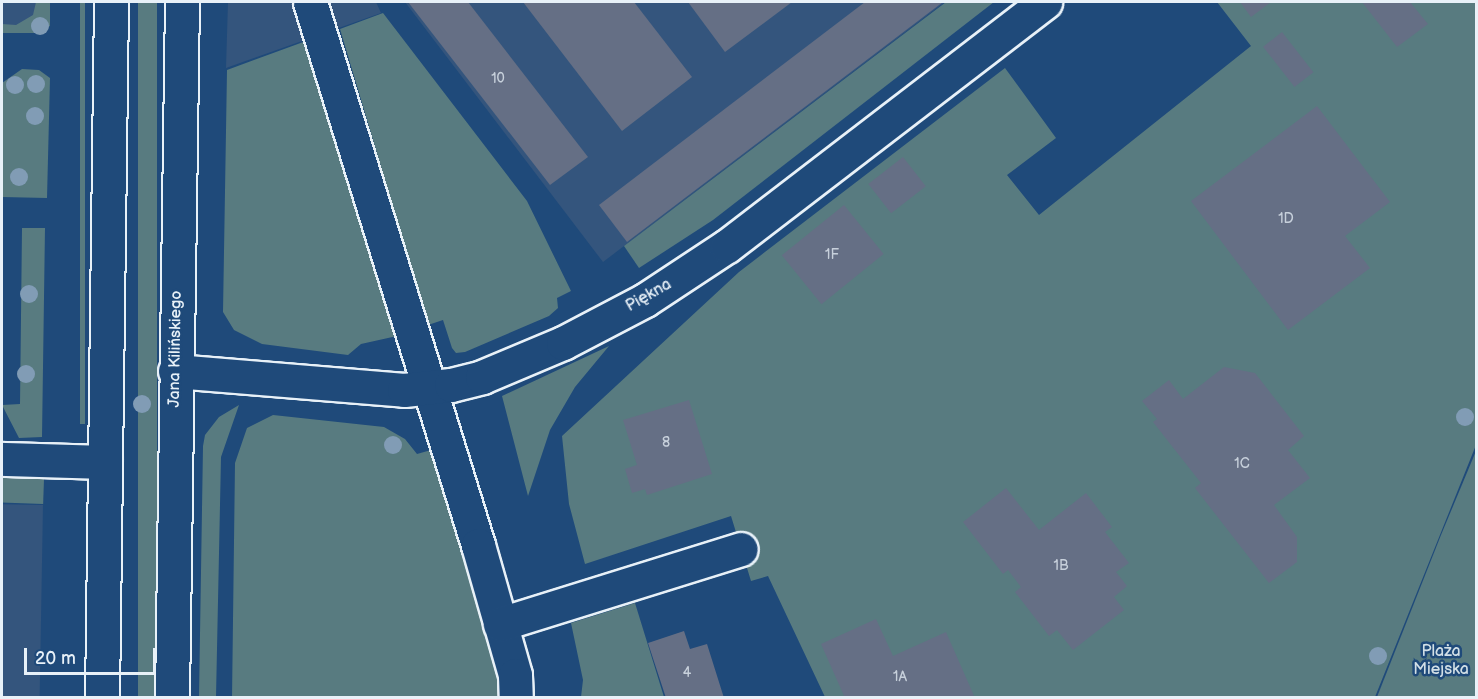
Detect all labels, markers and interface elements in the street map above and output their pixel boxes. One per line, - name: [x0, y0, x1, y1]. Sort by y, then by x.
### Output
- house number: 10: [491, 71, 505, 87]
- house number: 1D: [1278, 211, 1294, 227]
- house number: 1F: [825, 247, 839, 263]
- street label: Piękna: [623, 275, 675, 317]
- street label: Jana Kilińskiego: [165, 290, 187, 408]
- house number: 8: [662, 435, 670, 451]
- house number: 1C: [1234, 456, 1250, 472]
- house number: 1B: [1053, 558, 1069, 574]
- scale bar: [27, 636, 159, 674]
- park label: Plaża Miejska: [1413, 642, 1469, 680]
- text: 20 m: [35, 648, 76, 669]
- house number: 4: [683, 665, 691, 681]
- house number: 1A: [893, 669, 907, 685]

